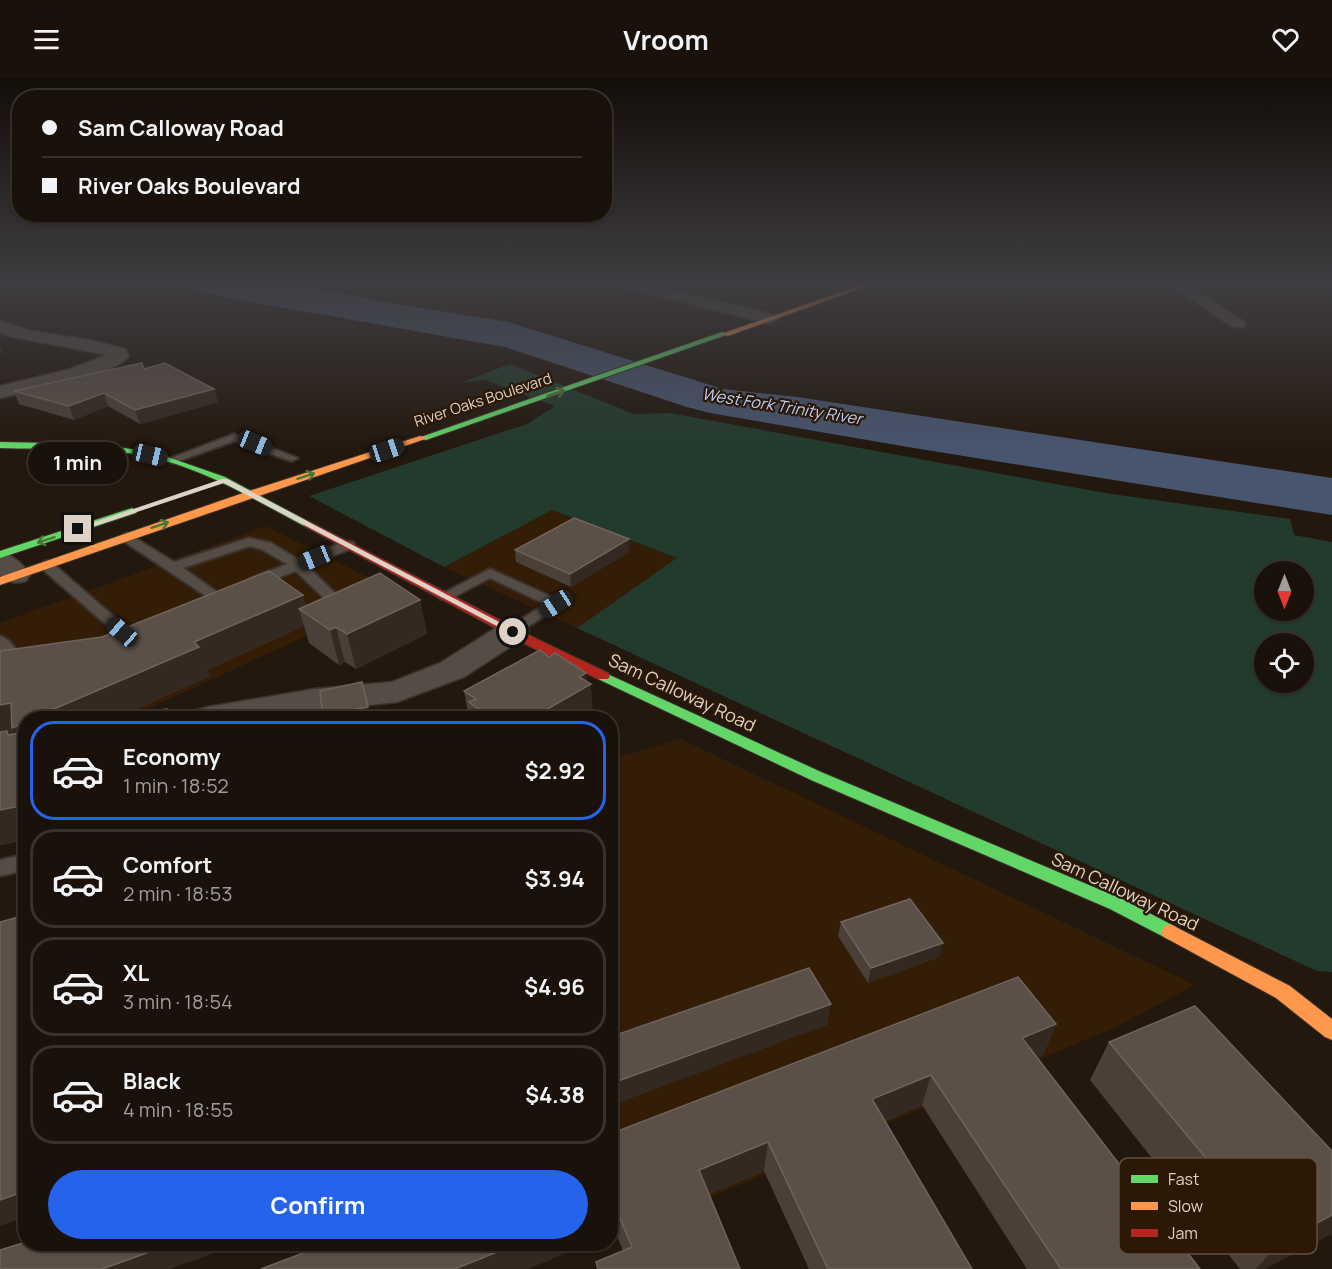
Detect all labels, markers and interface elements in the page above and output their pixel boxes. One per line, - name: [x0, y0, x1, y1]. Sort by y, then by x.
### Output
- text: Vroom: [623, 21, 709, 58]
- icon: menu: [30, 23, 63, 56]
- icon: heart: [1269, 23, 1302, 56]
- text: Sam Calloway Road: [78, 113, 284, 143]
- text: River Oaks Boulevard: [78, 171, 300, 201]
- street label: River Oaks Boulevard: [411, 367, 554, 432]
- water label: West Fork Trinity River: [700, 382, 866, 430]
- one-way arrow: [547, 387, 565, 398]
- car: [235, 428, 275, 458]
- car: [367, 436, 407, 464]
- callout: 1 min: [28, 442, 128, 484]
- car: [130, 442, 170, 468]
- text: 1 min: [53, 449, 102, 476]
- one-way arrow: [296, 470, 315, 481]
- route end: [64, 515, 91, 542]
- one-way arrow: [150, 519, 169, 530]
- one-way arrow: [37, 535, 56, 546]
- car: [295, 543, 335, 573]
- north arrow: [1254, 561, 1314, 621]
- map controls: [1254, 561, 1314, 693]
- car: [536, 587, 576, 621]
- car: [103, 613, 141, 651]
- route start: [499, 618, 526, 645]
- button: locate: [1254, 633, 1314, 693]
- street label: Sam Calloway Road: [605, 647, 760, 737]
- text: Economy: [123, 742, 221, 772]
- icon: car: [51, 744, 105, 798]
- text: $2.92: [525, 756, 585, 786]
- text: 1 min · 18:52: [123, 772, 229, 799]
- street label: Sam Calloway Road: [1048, 846, 1203, 936]
- text: Comfort: [123, 850, 212, 880]
- icon: car: [51, 852, 105, 906]
- text: $3.94: [525, 864, 585, 894]
- text: 2 min · 18:53: [123, 880, 232, 907]
- text: XL: [123, 958, 149, 988]
- icon: car: [51, 960, 105, 1014]
- text: $4.96: [524, 972, 585, 1002]
- text: 3 min · 18:54: [123, 988, 233, 1015]
- text: Black: [123, 1066, 180, 1096]
- icon: car: [51, 1068, 105, 1122]
- text: $4.38: [525, 1080, 585, 1110]
- text: 4 min · 18:55: [123, 1096, 233, 1123]
- legend: [1119, 1158, 1317, 1254]
- text: Fast: [1168, 1168, 1199, 1190]
- button: Confirm: [48, 1170, 588, 1239]
- text: Slow: [1168, 1195, 1203, 1217]
- text: Jam: [1168, 1222, 1198, 1244]

